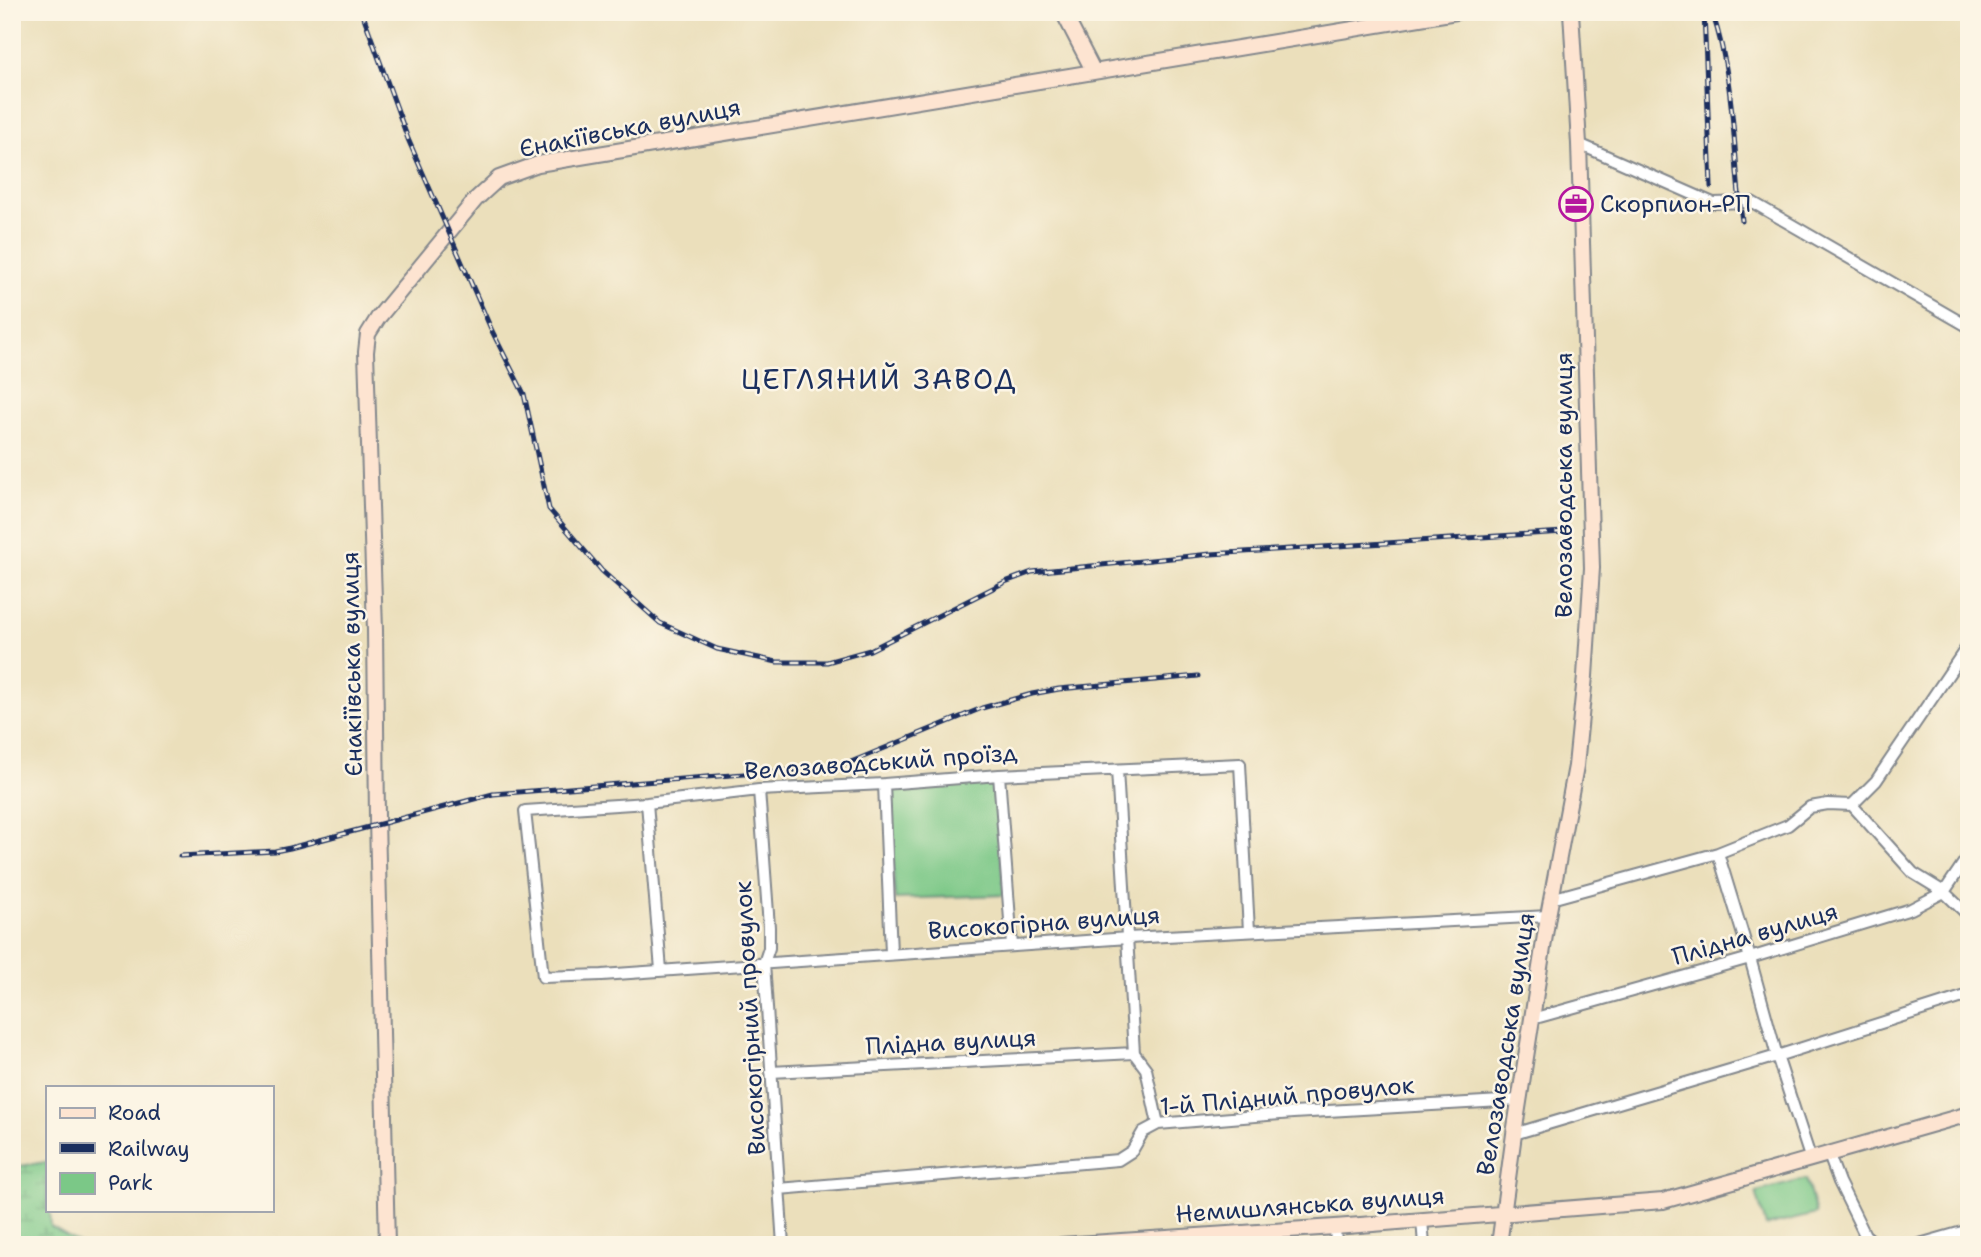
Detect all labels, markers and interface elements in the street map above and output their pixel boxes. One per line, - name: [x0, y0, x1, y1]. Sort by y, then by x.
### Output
- street label: Єнакіївська вулиця: [516, 91, 744, 165]
- office icon: Скорпион-РП: [1557, 185, 1595, 223]
- place label: Скорпион-РП: [1600, 188, 1751, 220]
- street label: Велозаводська вулиця: [1548, 352, 1580, 618]
- district label: ЦЕГЛЯНИЙ ЗАВОД: [741, 360, 1017, 398]
- street label: Єнакіївська вулиця: [334, 551, 370, 777]
- street label: Велозаводський проїзд: [743, 736, 1019, 788]
- street label: Високогірний провулок: [727, 880, 773, 1156]
- street label: Плідна вулиця: [1668, 895, 1842, 973]
- street label: Високогірна вулиця: [927, 899, 1161, 947]
- street label: Велозаводська вулиця: [1469, 910, 1543, 1178]
- street label: Плідна вулиця: [865, 1022, 1037, 1062]
- street label: 1-й Плідний провулок: [1158, 1069, 1416, 1123]
- legend: [46, 1086, 273, 1212]
- text: Road: [108, 1099, 161, 1127]
- text: Railway: [108, 1135, 190, 1163]
- text: Park: [108, 1169, 153, 1197]
- street label: Немишлянська вулиця: [1174, 1180, 1446, 1230]

